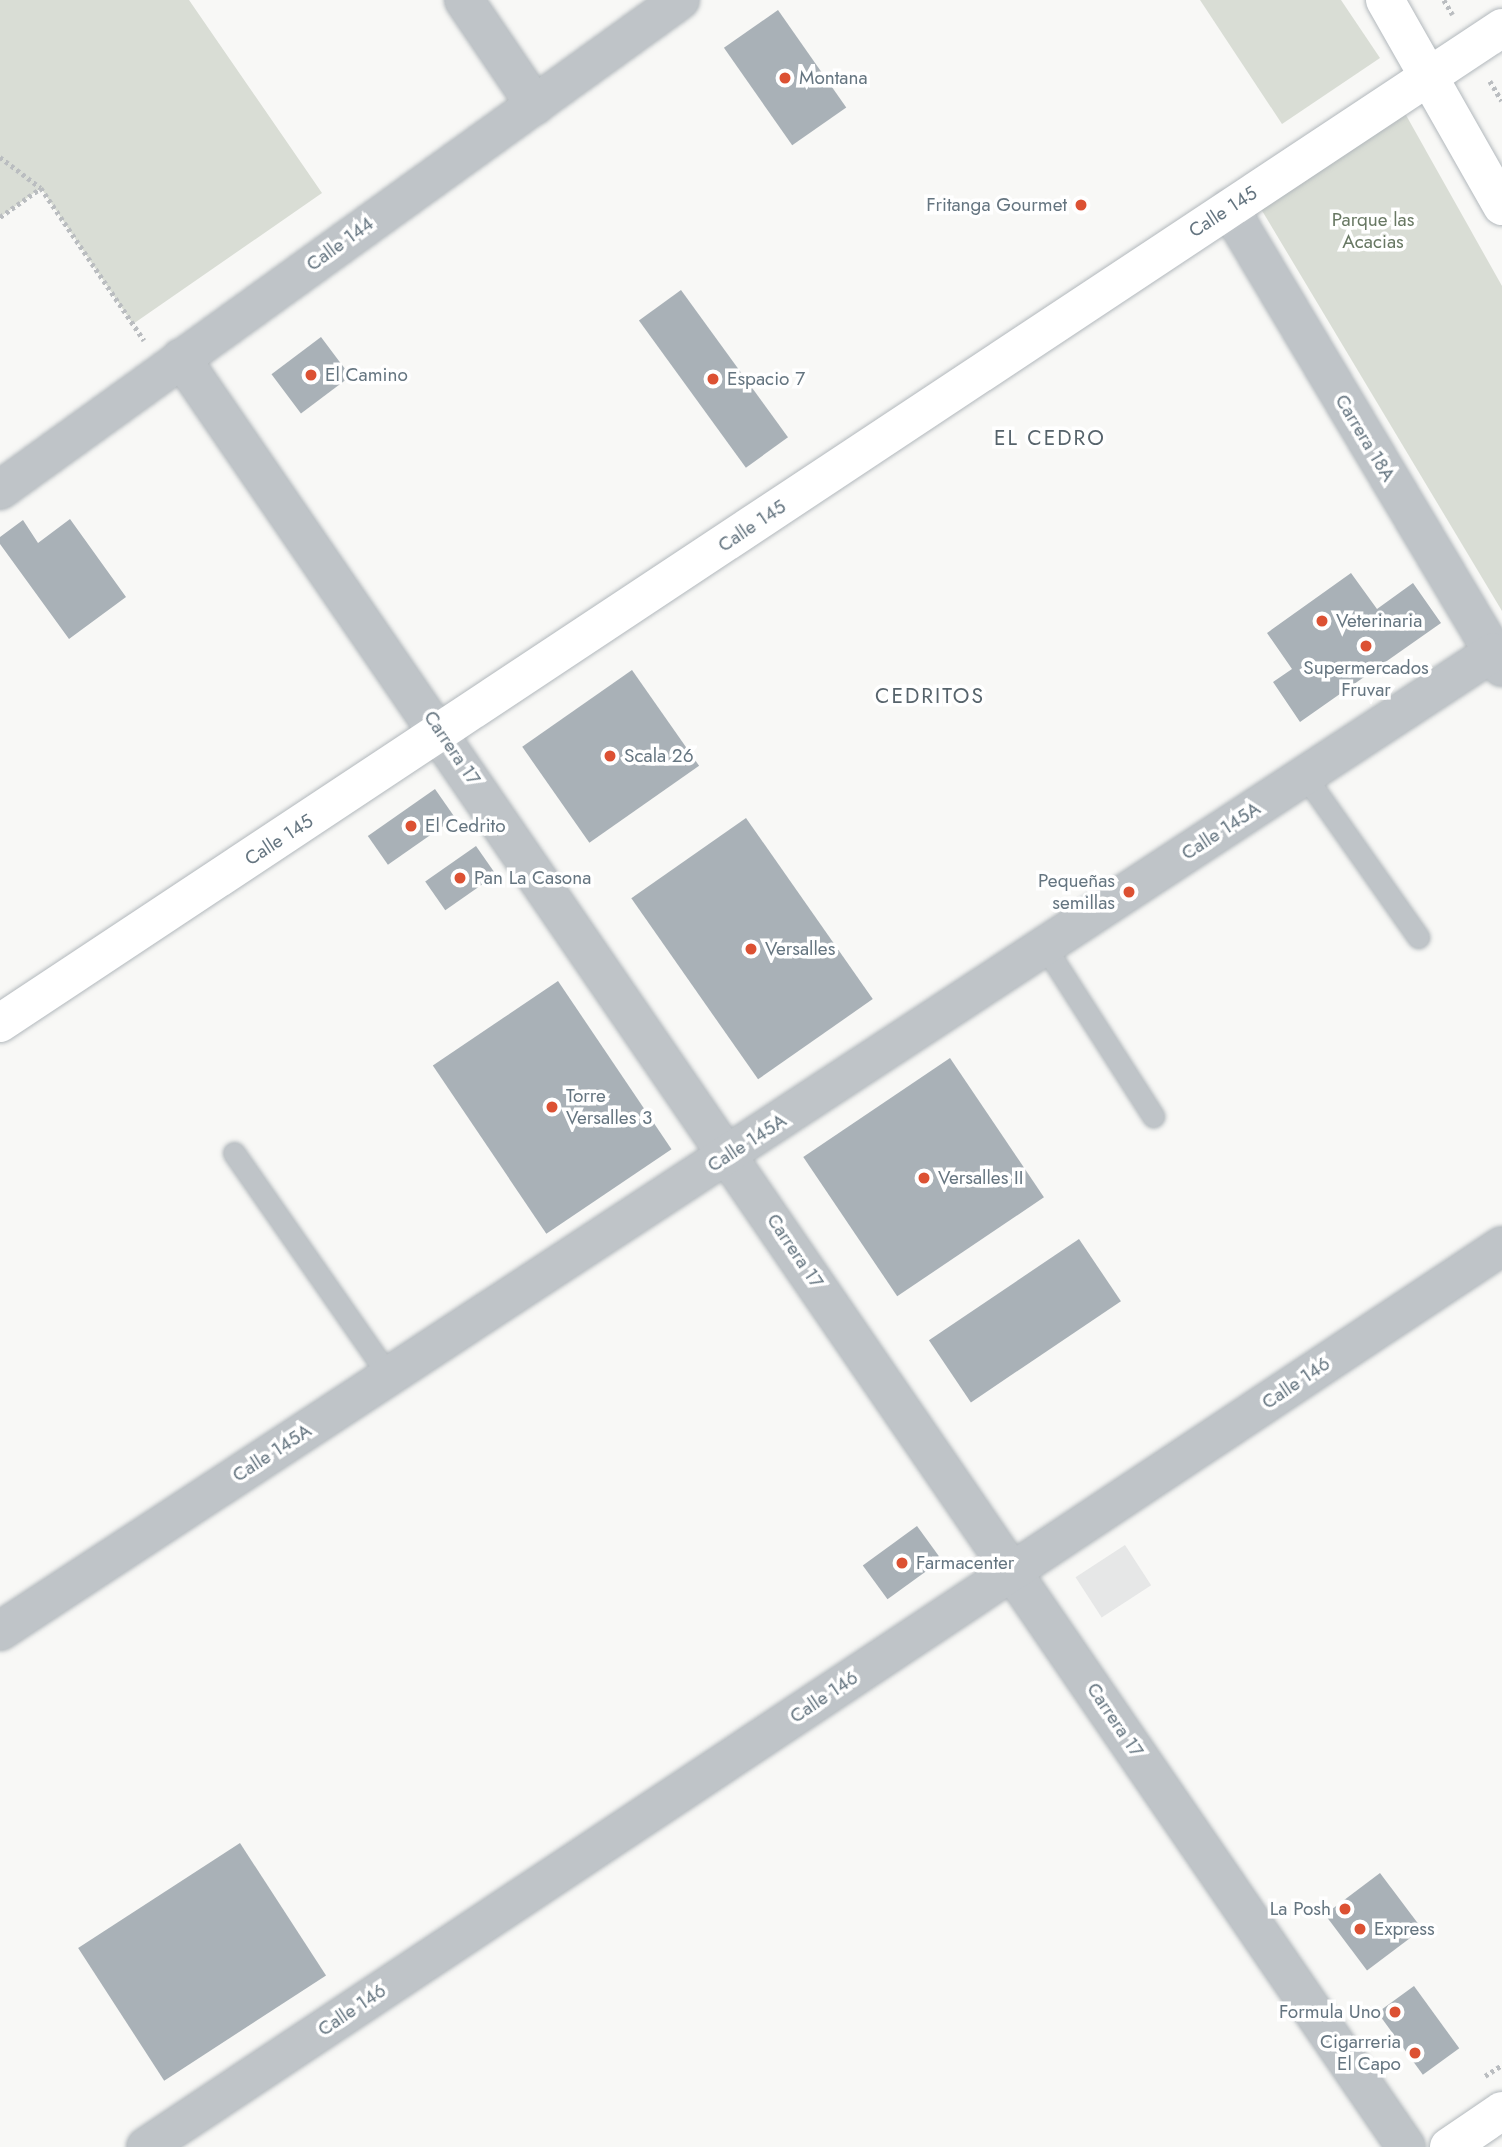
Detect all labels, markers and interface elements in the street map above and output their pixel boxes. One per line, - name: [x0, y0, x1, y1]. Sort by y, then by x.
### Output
- place label: Montana: [799, 67, 868, 89]
- marker: Montana: [777, 70, 793, 86]
- street label: Calle 145: [1185, 182, 1261, 242]
- place label: Fritanga Gourmet: [926, 194, 1067, 216]
- marker: Fritanga Gourmet: [1073, 197, 1089, 213]
- park label: Parque las Acacias: [1332, 209, 1414, 253]
- street label: Calle 144: [302, 212, 378, 276]
- place label: El Camino: [325, 364, 408, 386]
- marker: El Camino: [303, 367, 319, 383]
- place label: Espacio 7: [727, 368, 805, 390]
- marker: Espacio 7: [705, 371, 721, 387]
- street label: Carrera 18A: [1330, 390, 1400, 486]
- district label: EL CEDRO: [995, 425, 1105, 451]
- street label: Calle 145: [714, 495, 790, 557]
- place label: Veterinaria: [1336, 610, 1422, 632]
- marker: Veterinaria: [1314, 613, 1330, 629]
- marker: Supermercados Fruvar: [1358, 638, 1374, 654]
- place label: Supermercados Fruvar: [1303, 657, 1429, 701]
- district label: CEDRITOS: [876, 683, 984, 709]
- street label: Carrera 17: [419, 707, 485, 789]
- place label: Scala 26: [624, 745, 694, 767]
- marker: Scala 26: [602, 748, 618, 764]
- street label: Calle 145A: [1177, 797, 1265, 865]
- street label: Calle 145: [241, 810, 317, 870]
- place label: El Cedrito: [425, 815, 506, 837]
- marker: El Cedrito: [403, 818, 419, 834]
- place label: Pan La Casona: [474, 867, 591, 889]
- marker: Pan La Casona: [452, 870, 468, 886]
- place label: Pequeñas semillas: [1038, 870, 1115, 914]
- marker: Pequeñas semillas: [1121, 884, 1137, 900]
- place label: Versalles: [765, 938, 835, 960]
- marker: Versalles: [743, 941, 759, 957]
- place label: Torre Versalles 3: [566, 1085, 652, 1129]
- marker: Torre Versalles 3: [544, 1099, 560, 1115]
- street label: Calle 145A: [703, 1109, 791, 1177]
- place label: Versalles II: [938, 1167, 1023, 1189]
- marker: Versalles II: [916, 1170, 932, 1186]
- street label: Carrera 17: [762, 1210, 828, 1292]
- street label: Calle 146: [1258, 1352, 1334, 1414]
- street label: Calle 145A: [228, 1419, 316, 1487]
- place label: Farmacenter: [916, 1552, 1014, 1574]
- marker: Farmacenter: [894, 1555, 910, 1571]
- street label: Calle 146: [786, 1666, 862, 1728]
- street label: Carrera 17: [1082, 1679, 1148, 1761]
- place label: La Posh: [1270, 1898, 1331, 1920]
- marker: La Posh: [1337, 1901, 1353, 1917]
- place label: Express: [1374, 1918, 1435, 1940]
- marker: Express: [1352, 1921, 1368, 1937]
- street label: Calle 146: [314, 1979, 390, 2041]
- place label: Formula Uno: [1279, 2001, 1381, 2023]
- marker: Formula Uno: [1387, 2004, 1403, 2020]
- place label: Cigarreria El Capo: [1320, 2031, 1401, 2075]
- marker: Cigarreria El Capo: [1407, 2045, 1423, 2061]

